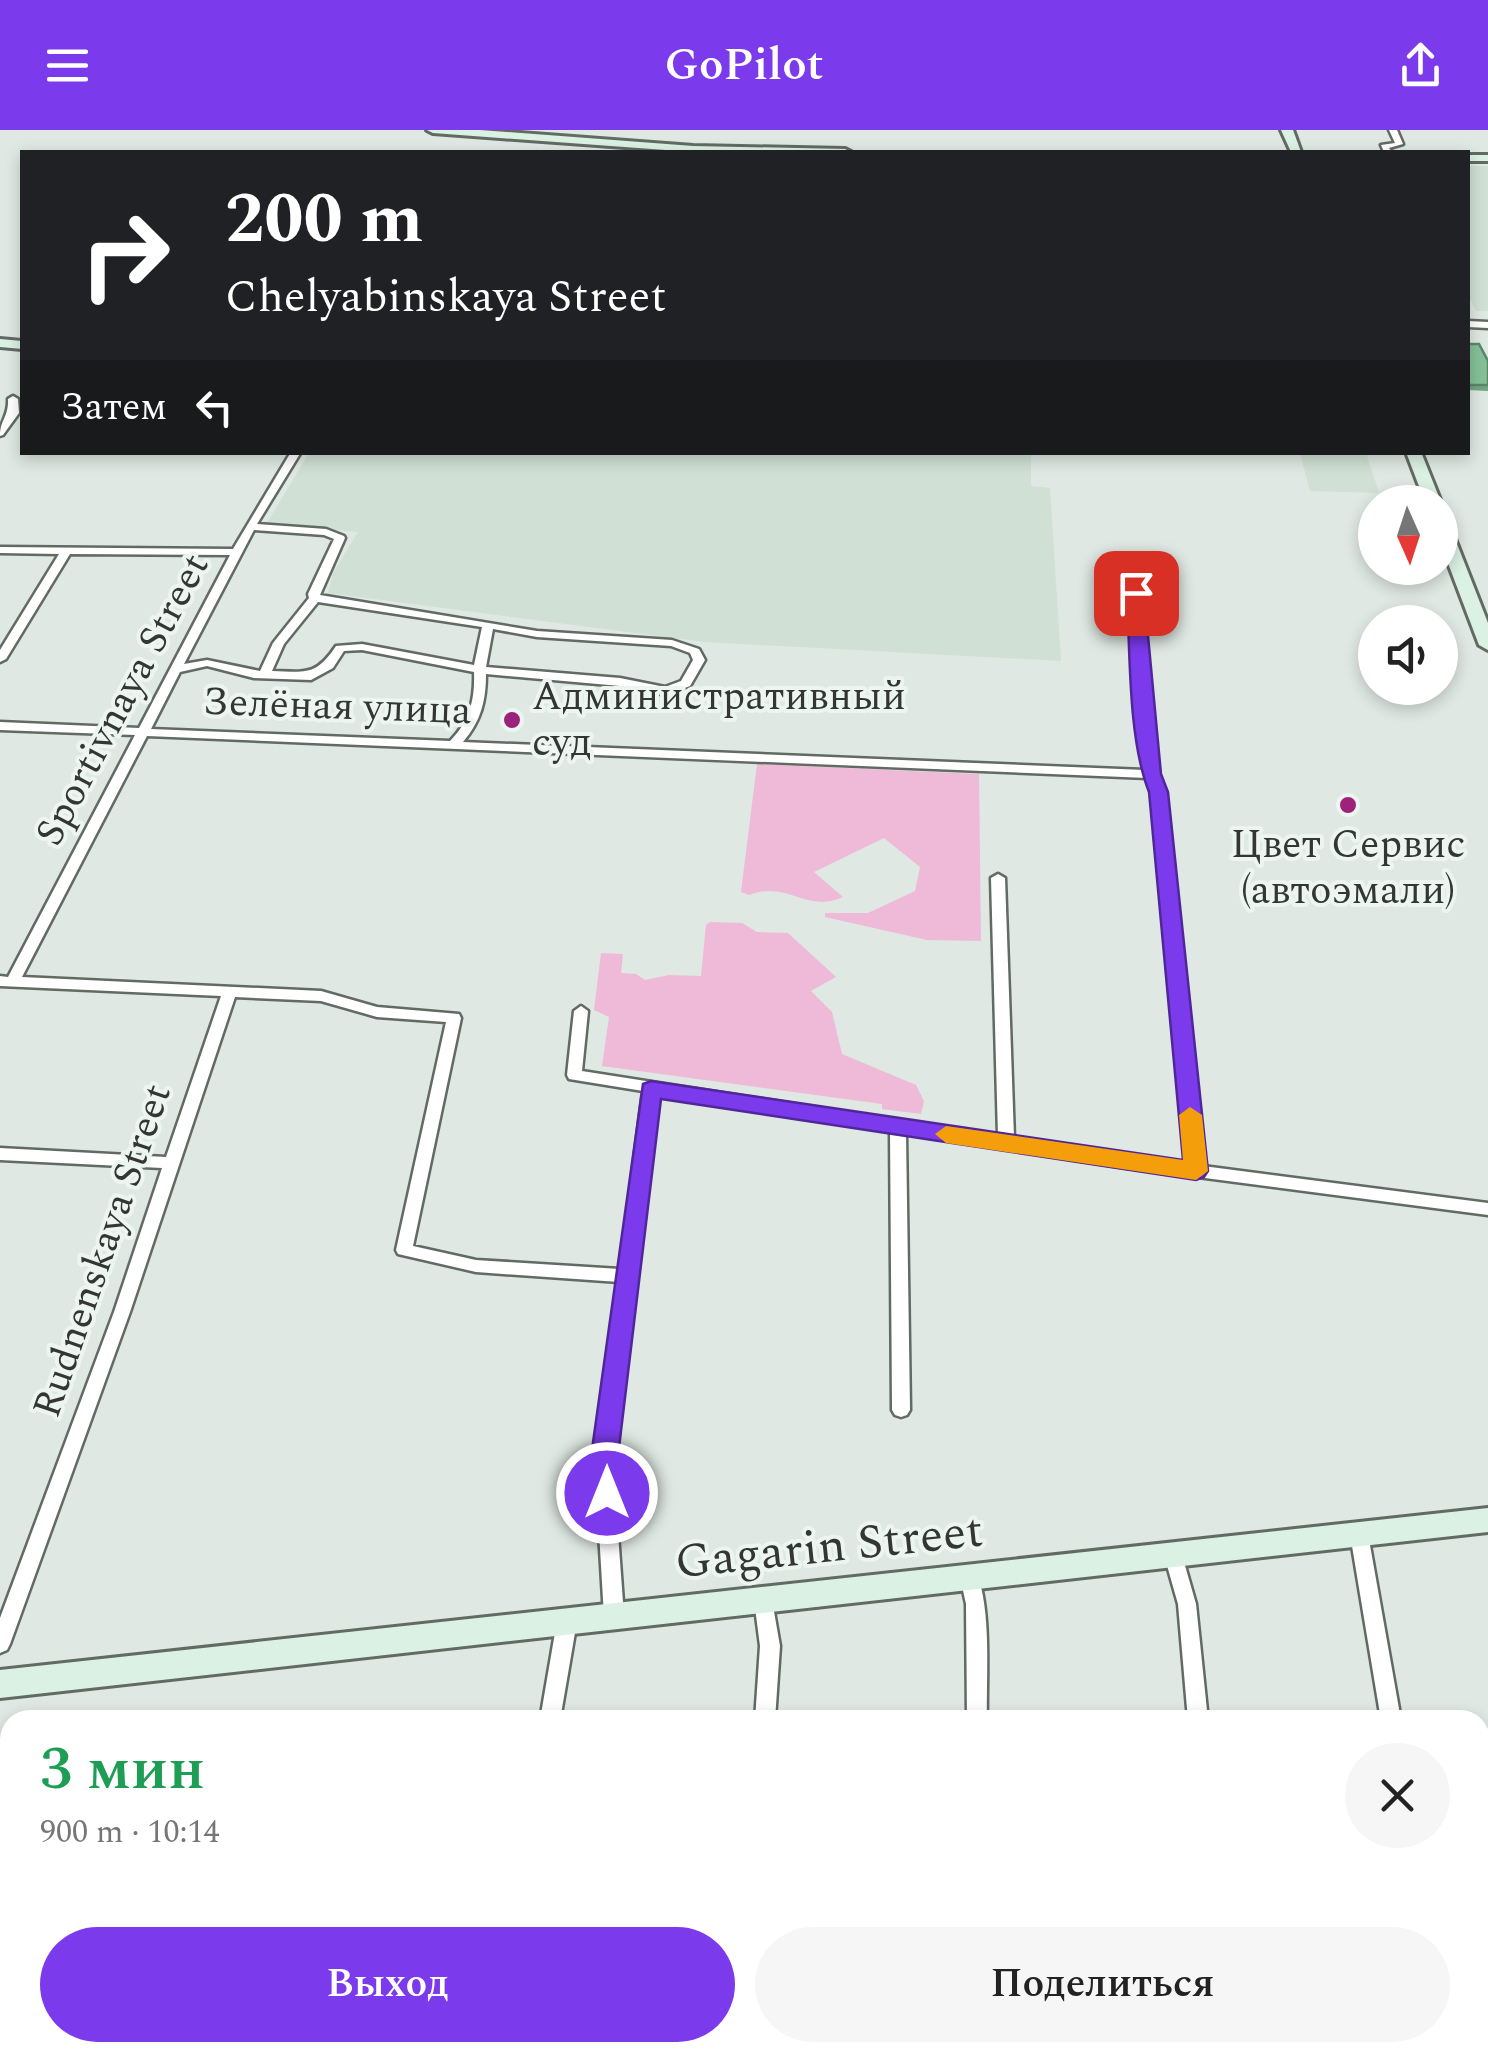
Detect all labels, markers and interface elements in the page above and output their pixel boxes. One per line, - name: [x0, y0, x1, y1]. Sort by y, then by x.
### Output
- text: GoPilot: [665, 31, 823, 100]
- icon: menu: [40, 38, 95, 93]
- icon: share: [1393, 38, 1448, 93]
- text: 200 m: [225, 167, 423, 273]
- icon: right: [60, 190, 190, 320]
- text: Chelyabinskaya Street: [225, 263, 666, 332]
- text: Затем: [60, 379, 167, 437]
- icon: left: [187, 380, 242, 435]
- north arrow: [1358, 485, 1458, 585]
- map controls: [1358, 485, 1458, 705]
- street label: Sportivnaya Street: [20, 543, 226, 857]
- pin: [1094, 551, 1179, 636]
- icon: arrive: [1109, 566, 1164, 621]
- button: sound: [1358, 605, 1458, 705]
- place label: Административный суд: [532, 667, 906, 774]
- street label: Зелёная улица: [202, 672, 473, 742]
- marker: Административный суд: [501, 709, 523, 731]
- marker: Цвет Сервис (автоэмали): [1337, 794, 1359, 816]
- place label: Цвет Сервис (автоэмали): [1231, 815, 1465, 922]
- street label: Rudnenskaya Street: [17, 1076, 189, 1426]
- position arrow: [555, 1441, 659, 1545]
- street label: Gagarin Street: [671, 1495, 987, 1599]
- text: 3 мин: [40, 1724, 205, 1816]
- button: close: [1345, 1743, 1450, 1848]
- text: 900 m · 10:14: [40, 1808, 220, 1857]
- button: Выход: [40, 1927, 735, 2042]
- button: Поделиться: [755, 1927, 1450, 2042]

